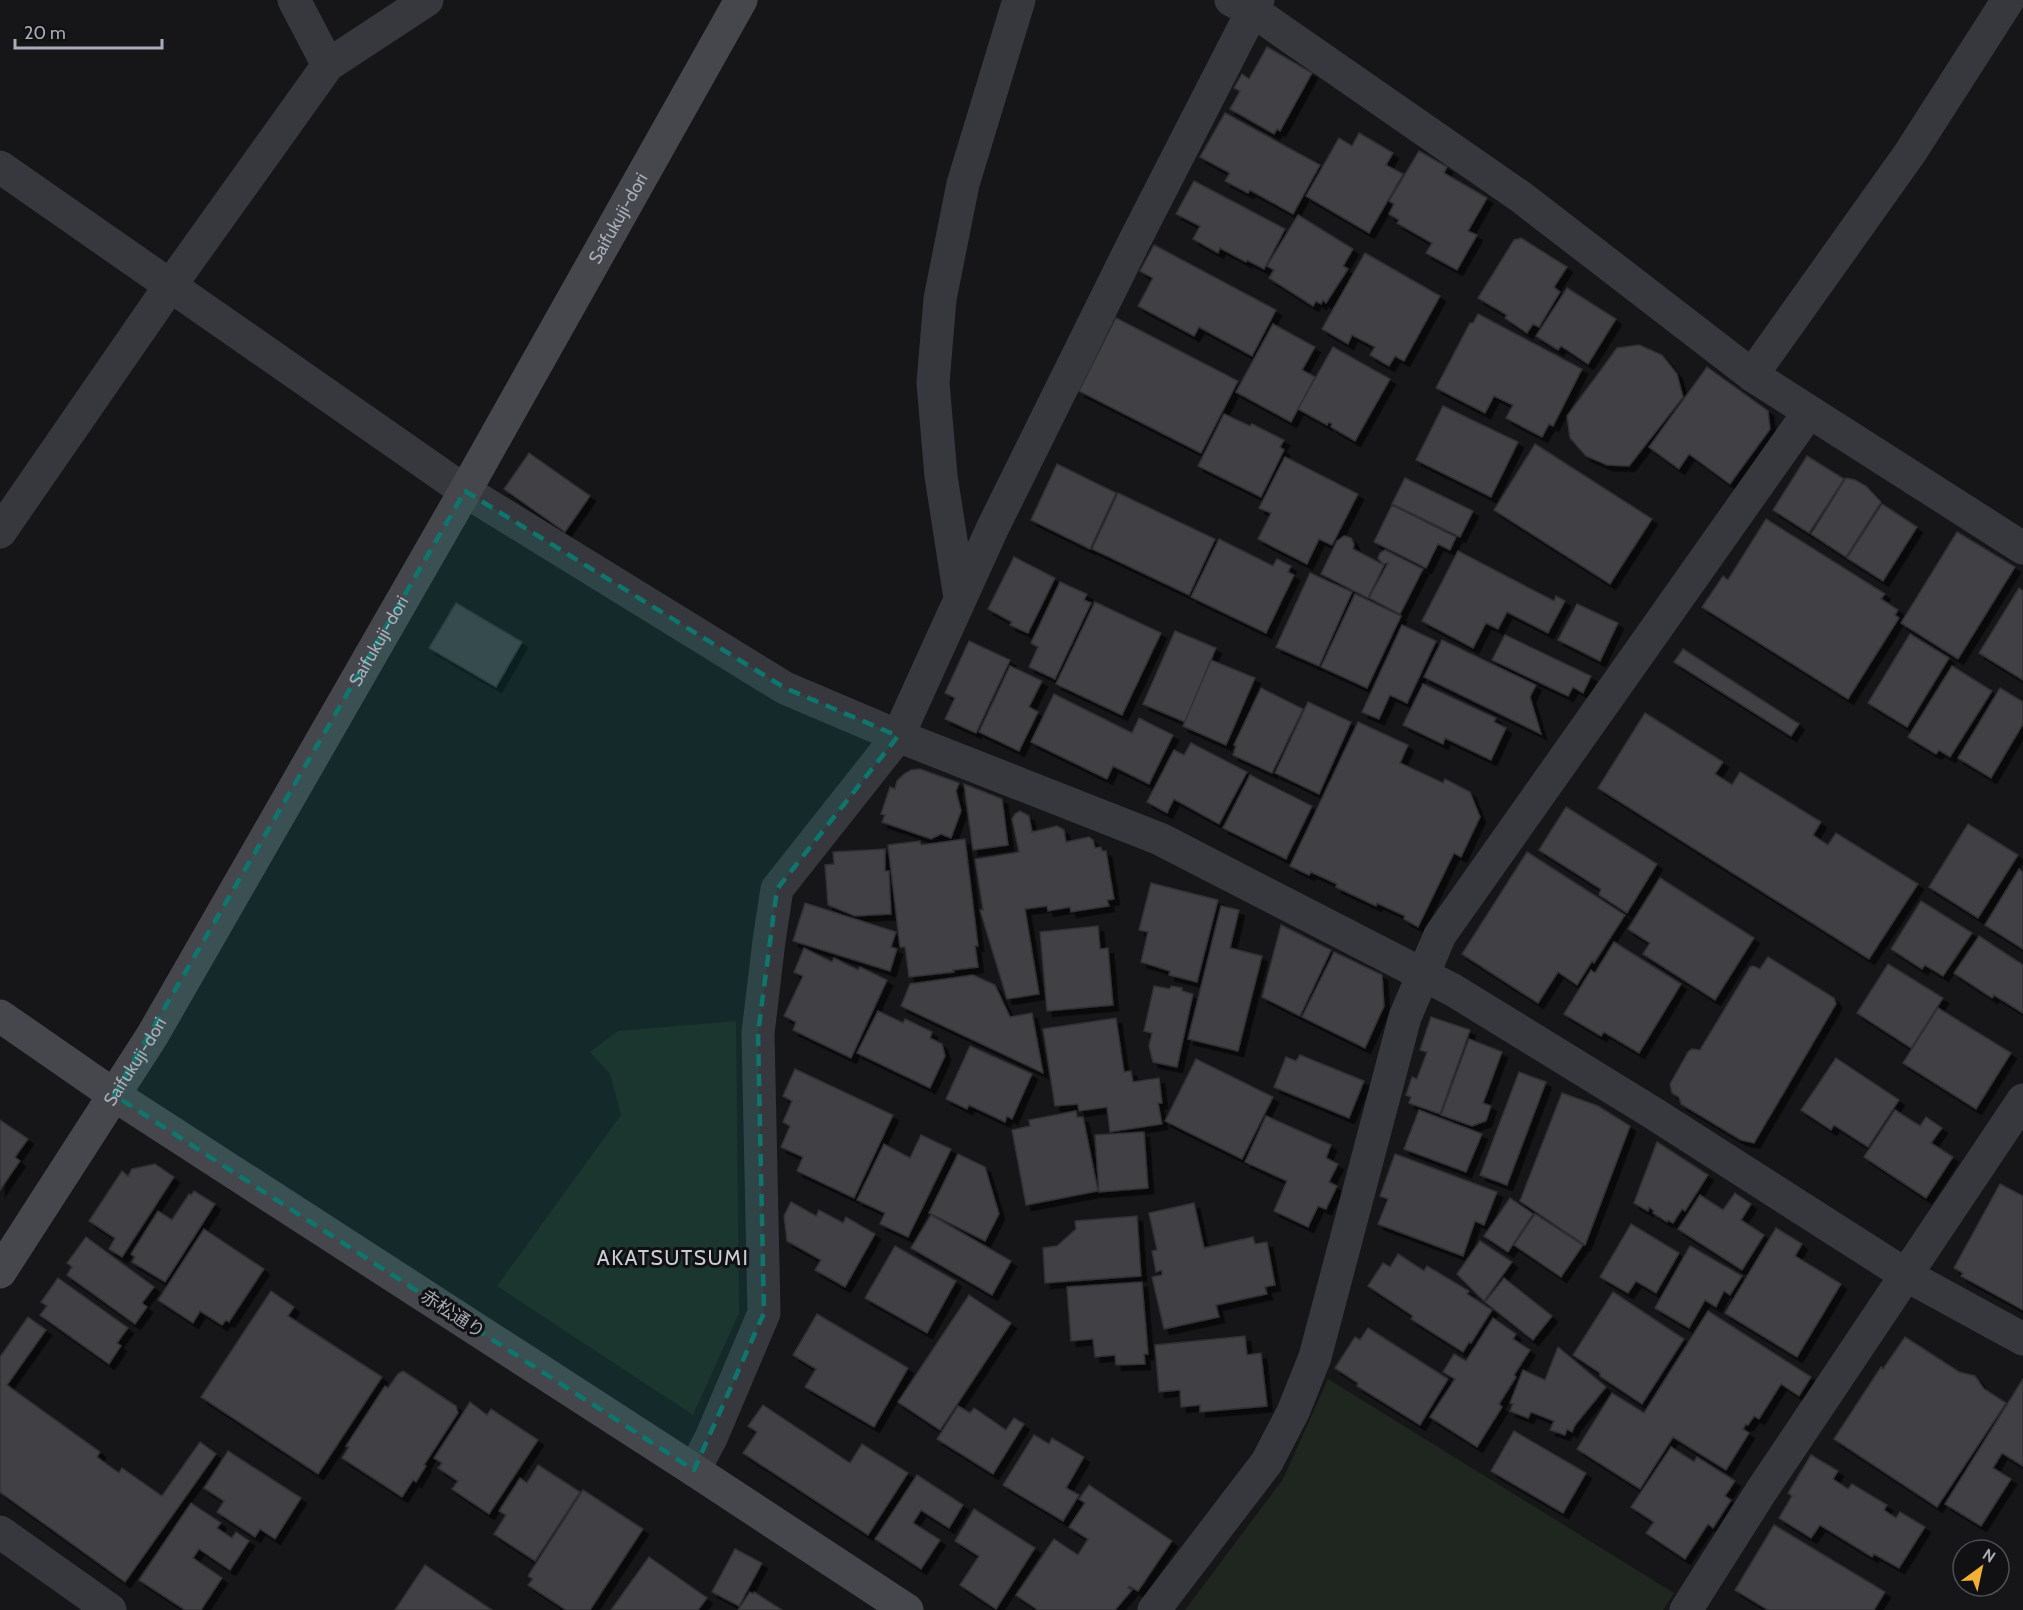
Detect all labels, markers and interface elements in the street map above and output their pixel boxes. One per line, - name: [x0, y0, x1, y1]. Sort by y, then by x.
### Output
- scale bar: [15, 12, 162, 50]
- text: 20 m: [24, 22, 66, 44]
- street label: Saifukuji-dori: [584, 169, 653, 268]
- street label: Saifukuji-dori: [344, 592, 413, 690]
- street label: Saifukuji-dori: [99, 1014, 171, 1110]
- district label: AKATSUTSUMI: [597, 1245, 749, 1270]
- street label: 赤松通り: [417, 1285, 489, 1343]
- north arrow: [1951, 1538, 2011, 1598]
- text: N: [1979, 1545, 1999, 1567]

